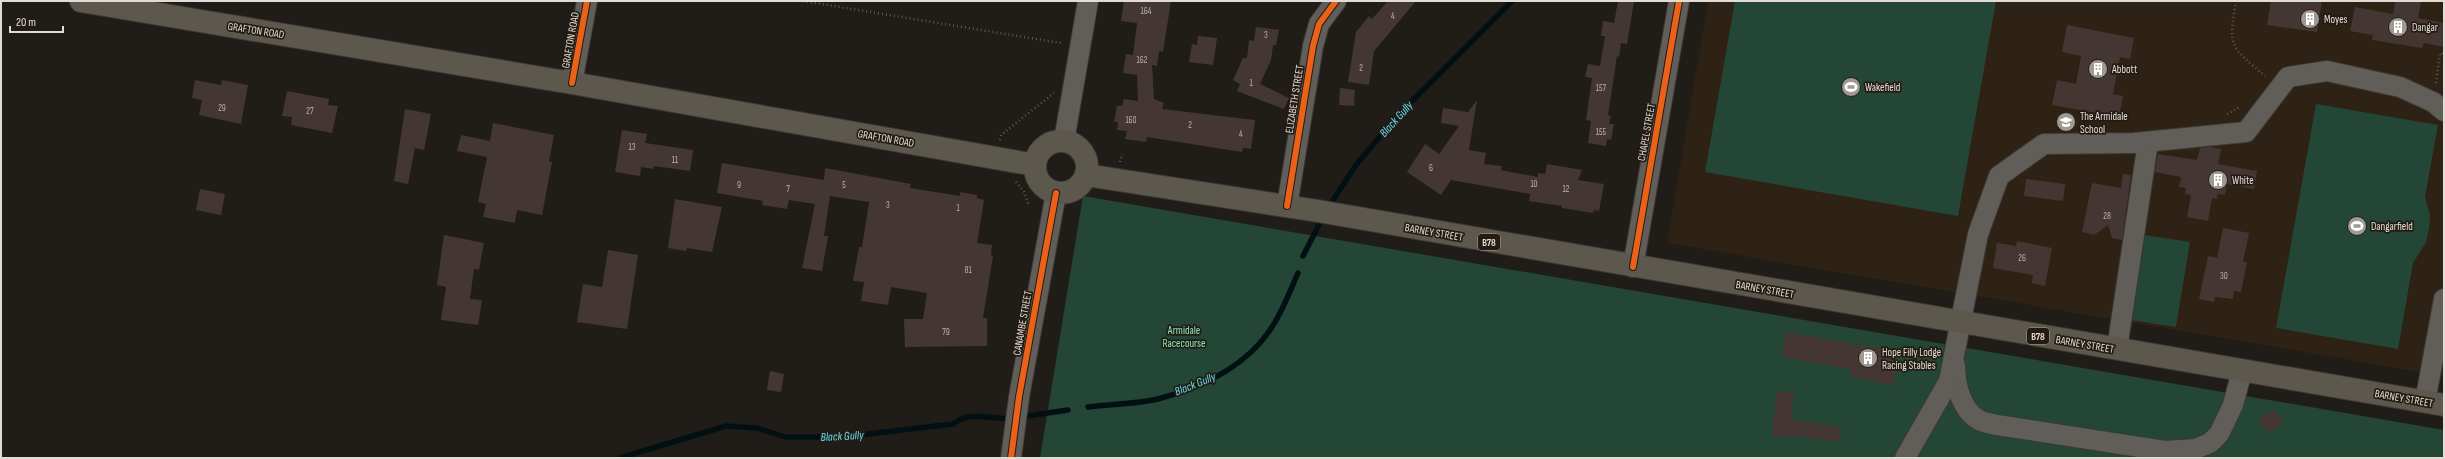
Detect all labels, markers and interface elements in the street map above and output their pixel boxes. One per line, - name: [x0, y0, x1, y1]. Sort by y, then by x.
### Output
- house number: 164: [1140, 6, 1152, 17]
- scale bar: [10, 8, 63, 34]
- building icon: Moyes: [2299, 8, 2321, 30]
- street label: GRAFTON ROAD: [559, 11, 582, 69]
- house number: 4: [1391, 11, 1395, 22]
- place label: Moyes: [2324, 13, 2348, 26]
- text: 20 m: [16, 15, 36, 30]
- building icon: Dangar: [2387, 16, 2409, 38]
- street label: GRAFTON ROAD: [227, 20, 285, 41]
- place label: Dangar: [2412, 21, 2438, 34]
- house number: 3: [1264, 30, 1268, 41]
- house number: 162: [1137, 55, 1148, 66]
- building icon: Abbott: [2087, 58, 2109, 80]
- street label: ELIZABETH STREET: [1283, 63, 1306, 134]
- house number: 2: [1359, 63, 1363, 74]
- place label: Abbott: [2111, 63, 2138, 76]
- sports icon: Wakefield: [1840, 76, 1862, 98]
- house number: 1: [1249, 78, 1253, 89]
- place label: Wakefield: [1865, 81, 1901, 94]
- house number: 157: [1596, 83, 1607, 94]
- water label: Black Gully: [1376, 98, 1417, 140]
- street label: CHAPEL STREET: [1635, 102, 1658, 162]
- house number: 29: [218, 103, 226, 114]
- house number: 27: [306, 106, 314, 117]
- place label: The Armidale School: [2080, 110, 2128, 136]
- school or university icon: The Armidale School: [2055, 111, 2077, 133]
- house number: 160: [1125, 115, 1137, 126]
- house number: 2: [1188, 120, 1192, 131]
- street label: GRAFTON ROAD: [857, 127, 915, 150]
- house number: 155: [1596, 127, 1607, 138]
- house number: 4: [1239, 129, 1243, 140]
- house number: 13: [629, 142, 636, 153]
- house number: 11: [672, 155, 679, 166]
- house number: 6: [1429, 163, 1433, 174]
- building icon: White: [2207, 169, 2229, 191]
- place label: White: [2232, 174, 2254, 187]
- house number: 10: [1530, 179, 1538, 190]
- house number: 9: [737, 180, 741, 191]
- house number: 5: [842, 180, 846, 191]
- house number: 7: [786, 184, 790, 195]
- house number: 12: [1563, 184, 1570, 195]
- house number: 3: [886, 200, 890, 211]
- house number: 1: [956, 203, 960, 214]
- house number: 28: [2103, 211, 2111, 222]
- sports icon: Dangarfield: [2346, 215, 2368, 237]
- place label: Dangarfield: [2371, 220, 2413, 233]
- street label: BARNEY STREET: [1404, 221, 1465, 244]
- road number: B78: [1478, 234, 1500, 250]
- house number: 26: [2018, 253, 2026, 264]
- house number: 81: [964, 265, 972, 276]
- house number: 30: [2220, 271, 2228, 282]
- street label: BARNEY STREET: [1735, 278, 1796, 301]
- street label: CANAMBE STREET: [1010, 289, 1035, 357]
- park label: Armidale Racecourse: [1163, 324, 1205, 350]
- house number: 79: [942, 327, 950, 338]
- road number: B78: [2027, 328, 2049, 344]
- street label: BARNEY STREET: [2055, 333, 2116, 356]
- place label: Hope Filly Lodge Racing Stables: [1882, 346, 1941, 372]
- building icon: Hope Filly Lodge Racing Stables: [1857, 347, 1879, 369]
- water label: Black Gully: [1172, 369, 1218, 399]
- street label: BARNEY STREET: [2374, 387, 2435, 410]
- water label: Black Gully: [820, 428, 864, 445]

